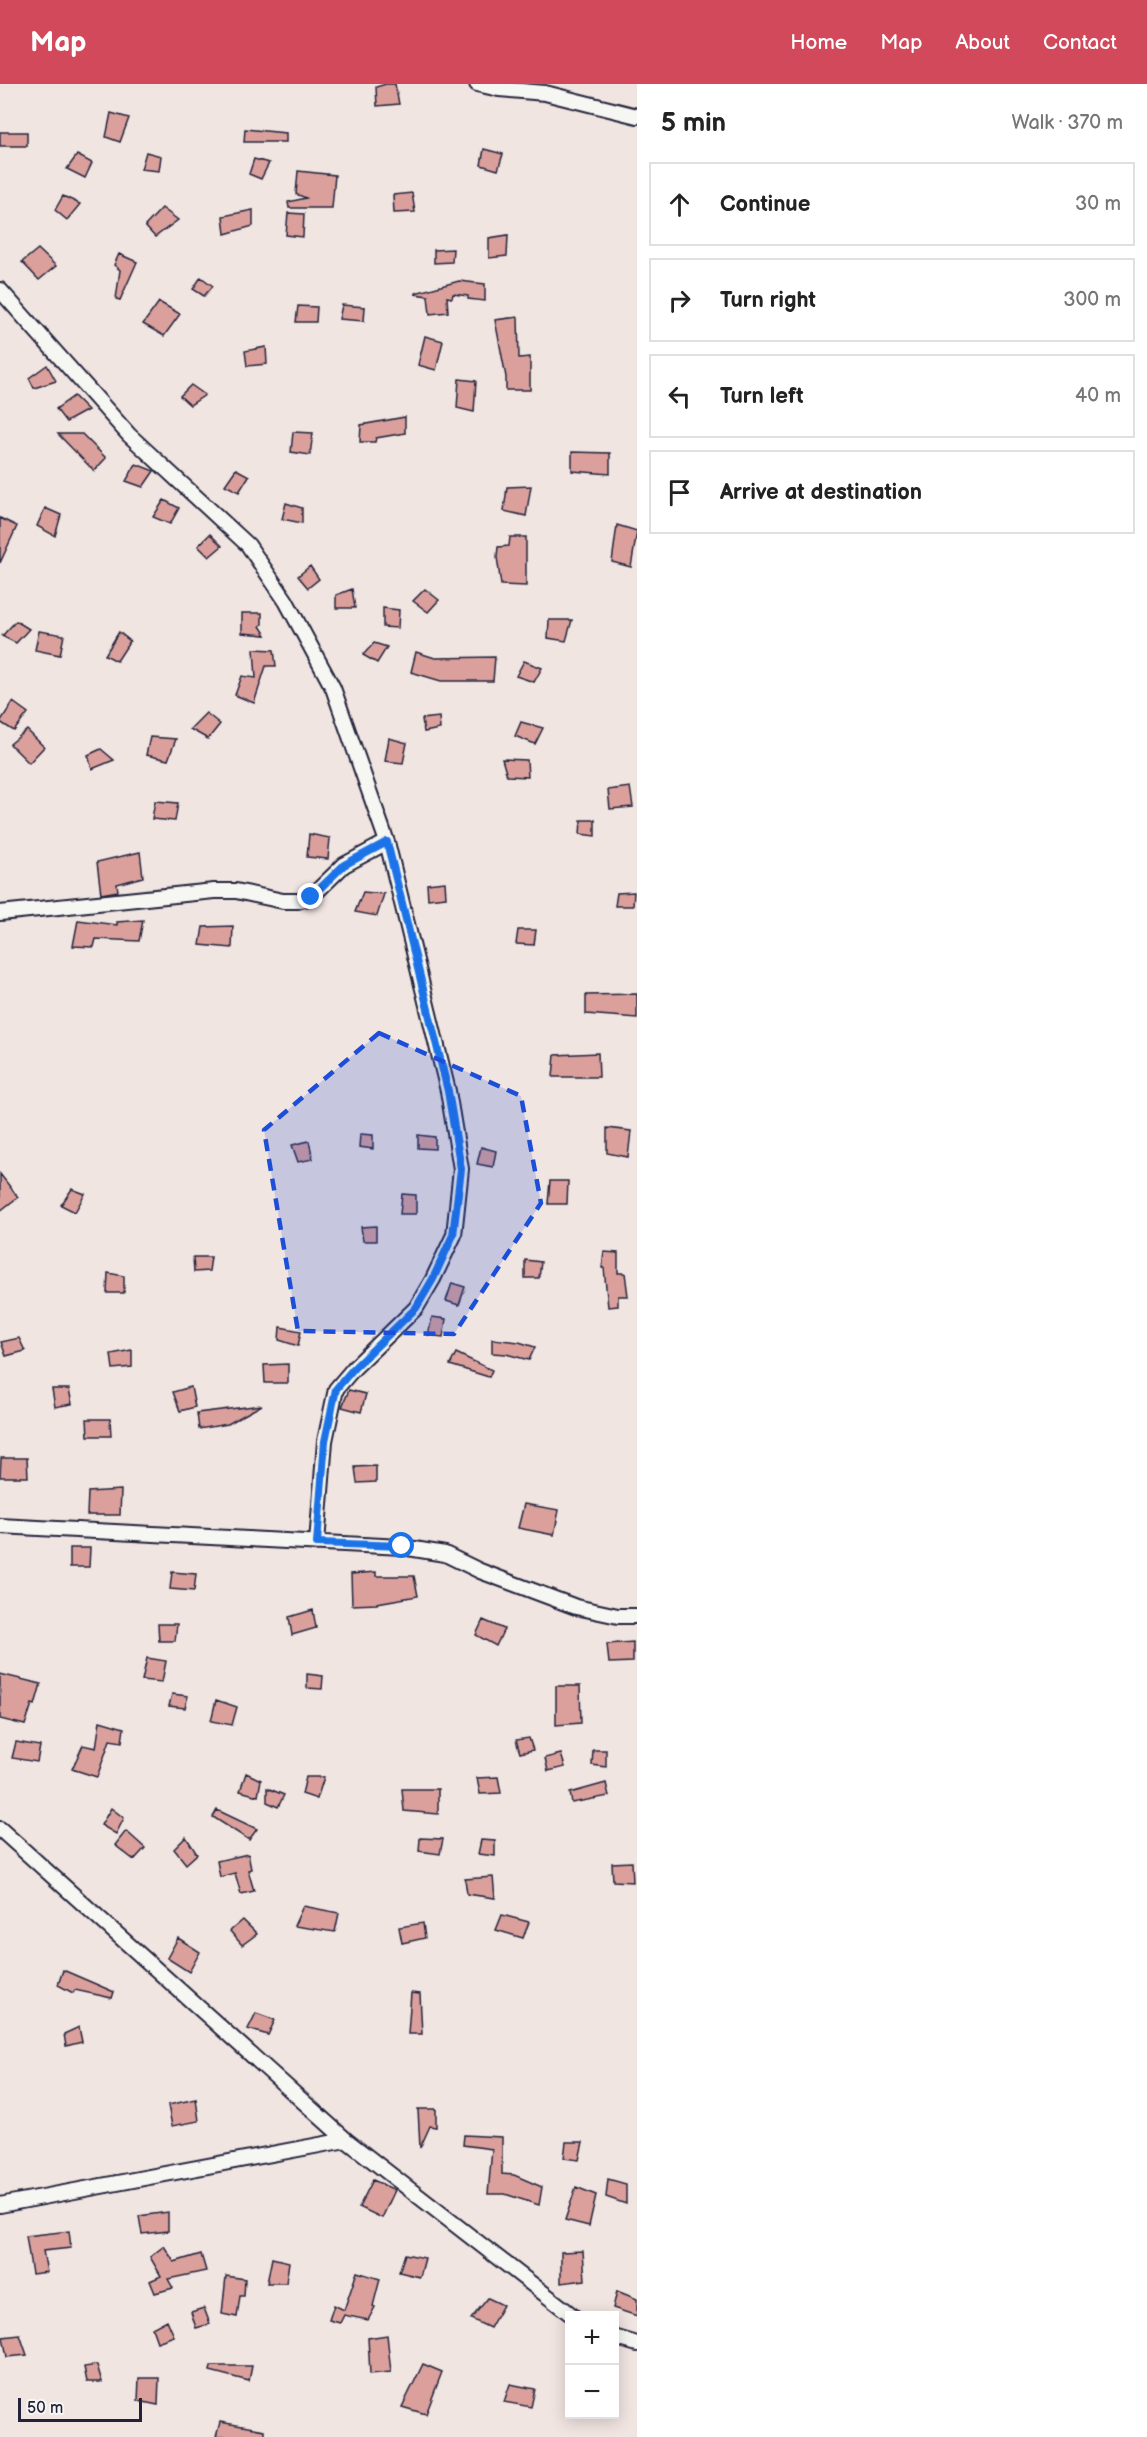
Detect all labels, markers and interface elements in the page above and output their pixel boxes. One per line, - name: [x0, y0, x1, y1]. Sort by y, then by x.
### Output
- text: Map: [30, 26, 86, 59]
- text: Home: [790, 30, 847, 55]
- text: Map: [880, 30, 922, 55]
- text: About: [955, 30, 1010, 55]
- text: Contact: [1043, 30, 1117, 55]
- text: 5 min: [661, 108, 726, 139]
- text: Walk · 370 m: [1011, 111, 1123, 135]
- icon: ahead: [663, 188, 696, 221]
- text: Continue: [720, 191, 810, 218]
- text: 30 m: [1075, 192, 1121, 216]
- icon: right: [663, 284, 696, 317]
- text: Turn right: [720, 287, 816, 314]
- text: 300 m: [1063, 288, 1121, 312]
- icon: left: [663, 380, 696, 413]
- text: Turn left: [720, 383, 804, 410]
- text: 40 m: [1075, 384, 1121, 408]
- icon: arrive: [663, 476, 696, 509]
- text: Arrive at destination: [720, 479, 922, 506]
- route end: [297, 883, 323, 909]
- route start: [388, 1532, 414, 1558]
- map controls: [565, 2311, 619, 2419]
- button: +: [565, 2311, 619, 2365]
- button: −: [565, 2365, 619, 2419]
- scale bar: [18, 2395, 142, 2422]
- text: 50 m: [27, 2399, 63, 2418]

